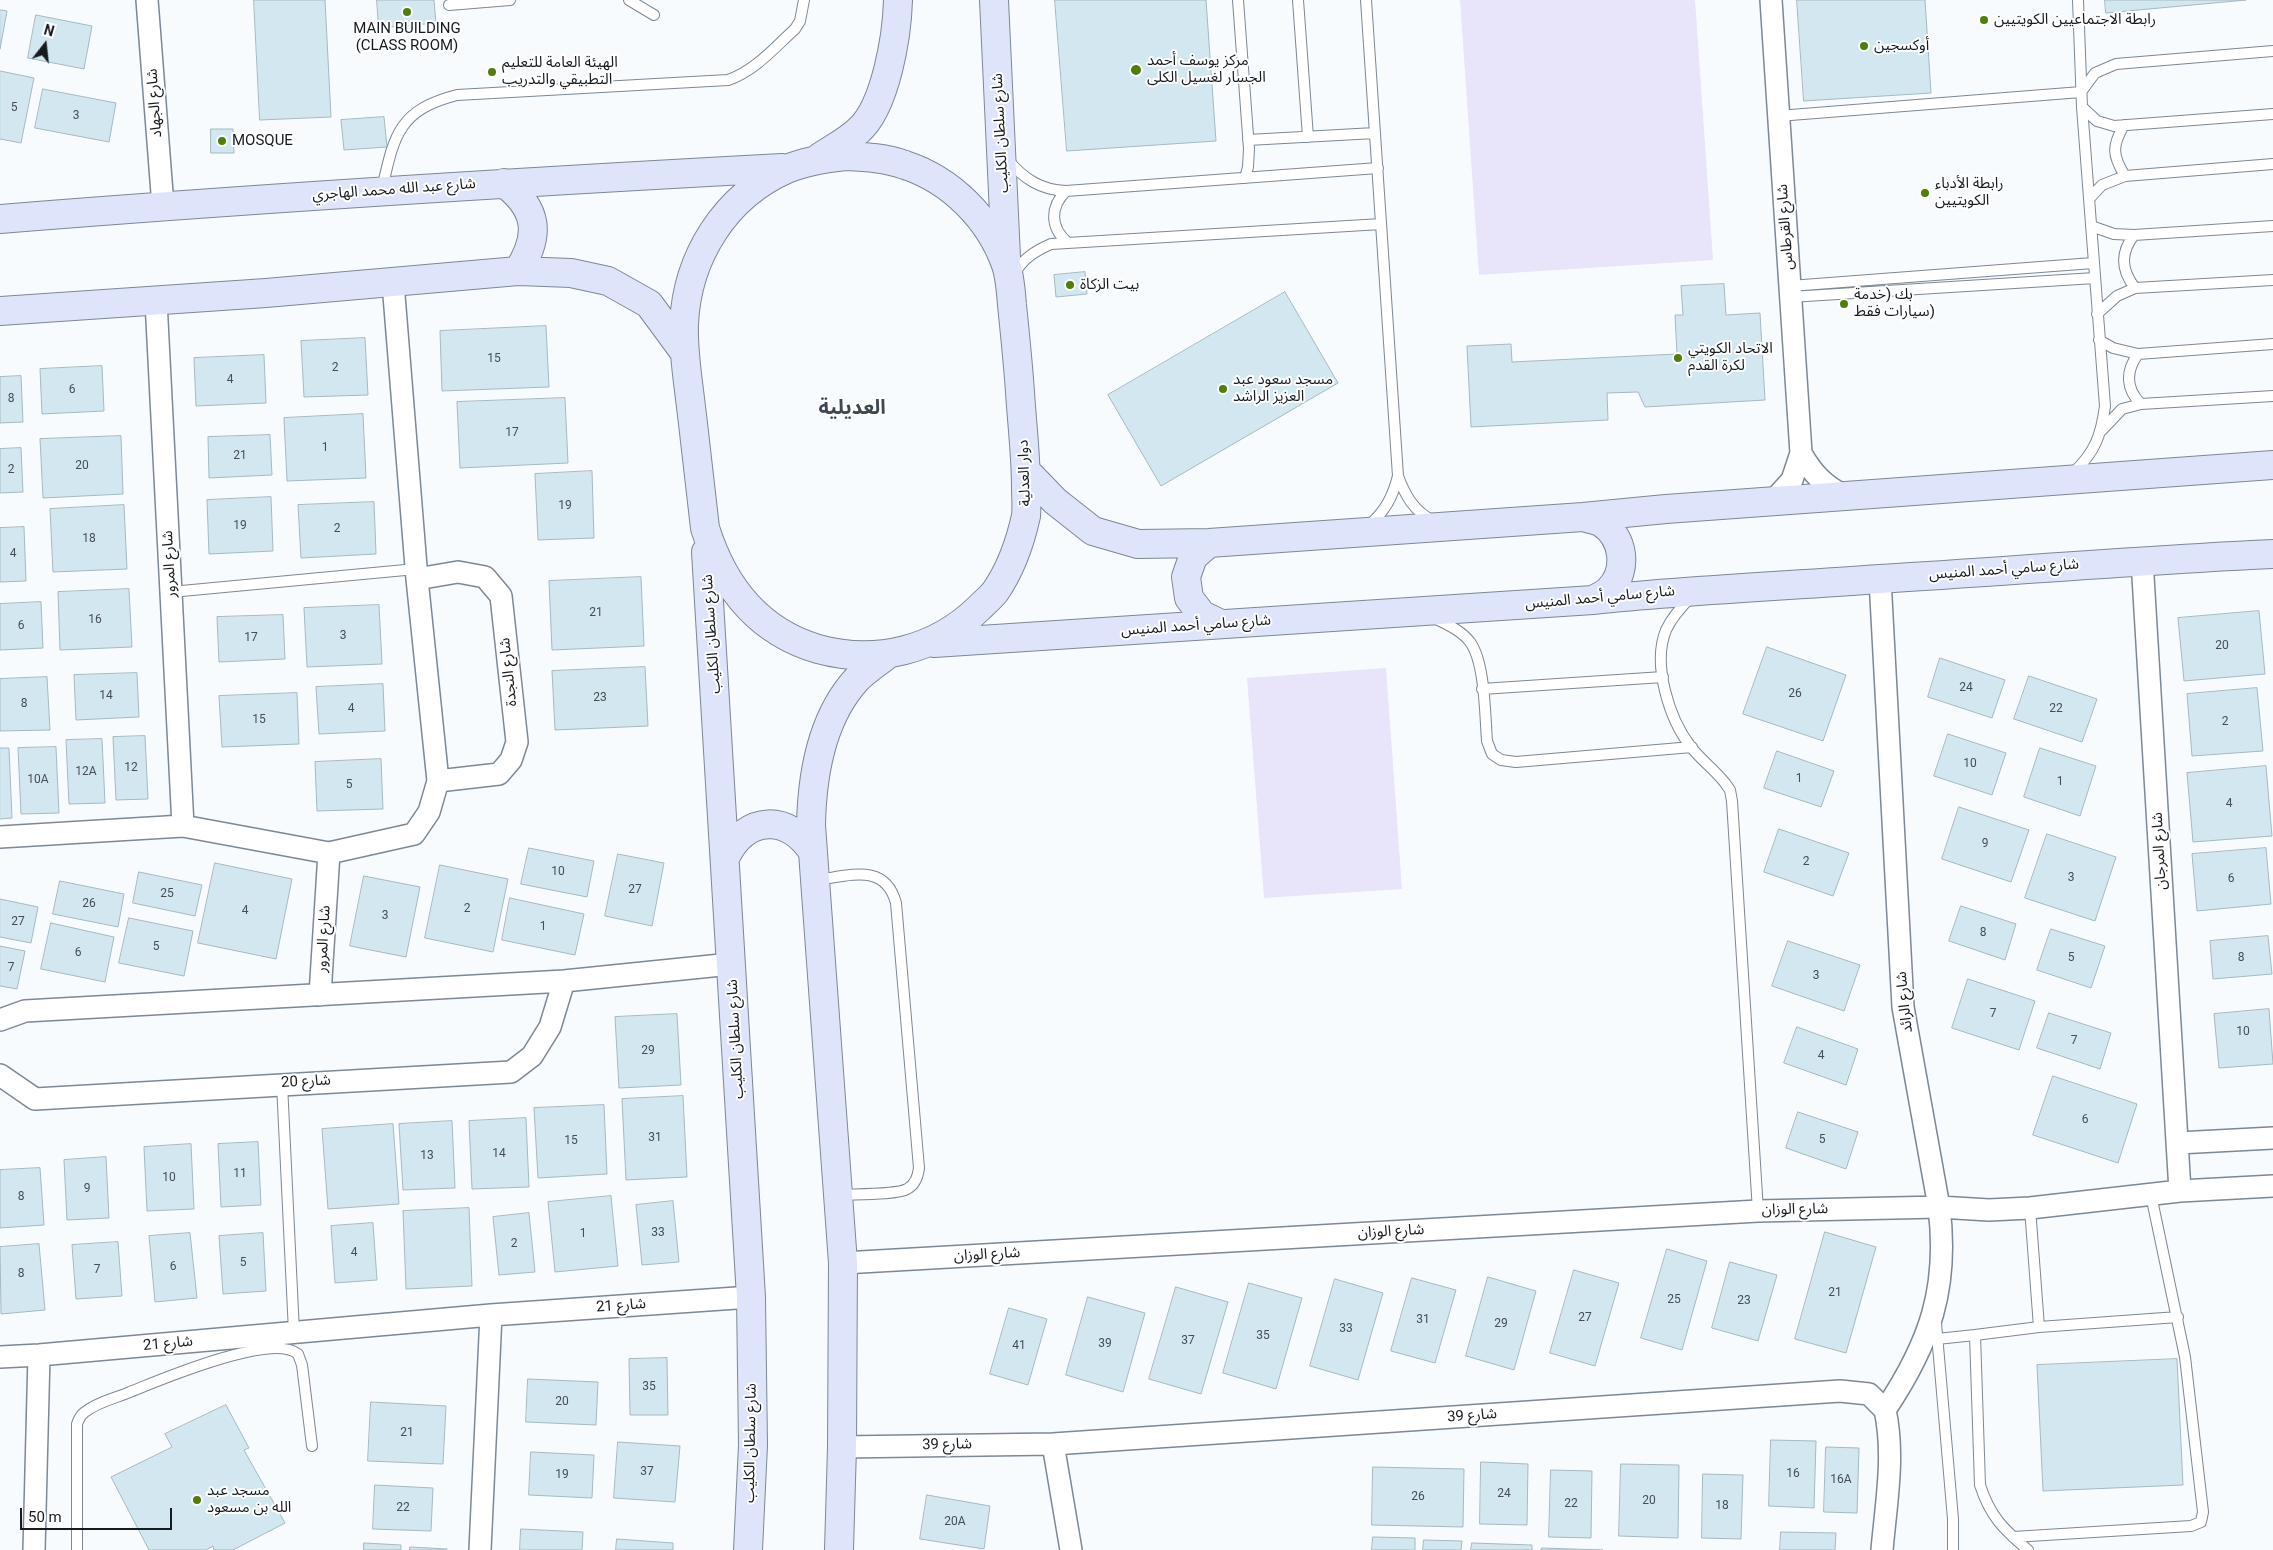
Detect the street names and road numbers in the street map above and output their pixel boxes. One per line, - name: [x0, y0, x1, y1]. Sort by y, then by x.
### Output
- street label: شارع الجهاد: [144, 68, 166, 138]
- street label: شارع سلطان الكليب: [989, 73, 1013, 193]
- street label: شارع عبد الله محمد الهاجري: [312, 175, 476, 205]
- street label: شارع القرطاس: [1774, 183, 1798, 271]
- street label: دوار العدلية: [1015, 439, 1035, 507]
- street label: شارع المرور: [159, 530, 181, 598]
- street label: شارع سامي أحمد المنيس: [1928, 556, 2080, 584]
- street label: شارع سلطان الكليب: [699, 574, 725, 694]
- street label: شارع سامي أحمد المنيس: [1524, 582, 1676, 614]
- street label: شارع سامي أحمد المنيس: [1120, 612, 1272, 640]
- street label: شارع النجدة: [496, 637, 522, 707]
- street label: شارع المرجان: [2149, 812, 2171, 890]
- street label: شارع المرور: [313, 905, 335, 973]
- street label: شارع الرائد: [1893, 970, 1917, 1034]
- street label: شارع سلطان الكليب: [724, 979, 748, 1099]
- street label: شارع 20: [281, 1072, 331, 1092]
- street label: شارع الوزان: [1762, 1200, 1828, 1220]
- street label: شارع الوزان: [1357, 1221, 1425, 1243]
- street label: شارع الوزان: [953, 1244, 1021, 1266]
- street label: شارع 21: [596, 1295, 646, 1317]
- street label: شارع 21: [142, 1333, 194, 1355]
- street label: شارع سلطان الكليب: [741, 1383, 761, 1503]
- street label: شارع 39: [1447, 1405, 1497, 1427]
- street label: شارع 39: [922, 1436, 972, 1454]

